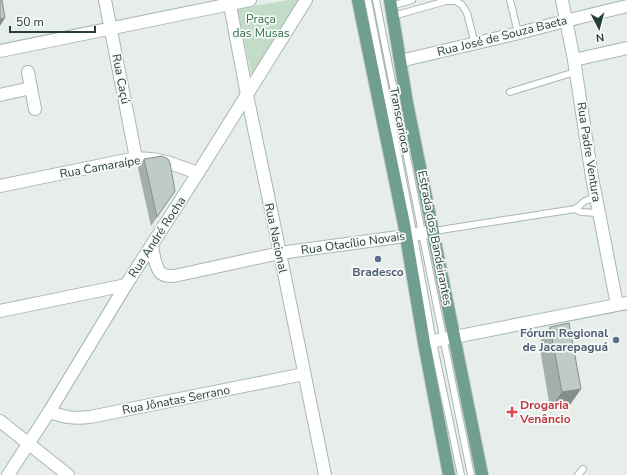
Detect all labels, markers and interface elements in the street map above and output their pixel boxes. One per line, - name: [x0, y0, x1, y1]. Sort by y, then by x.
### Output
- scale bar: [10, 8, 95, 34]
- north arrow: [579, 8, 619, 48]
- park label: Praça das Musas: [232, 11, 290, 41]
- street label: Rua José de Souza Baeta: [435, 12, 569, 60]
- text: 50 m: [16, 14, 44, 30]
- text: N: [595, 30, 605, 45]
- street label: Rua Caçú: [108, 53, 134, 105]
- street label: Transcarioca: [386, 86, 414, 154]
- street label: Rua Padre Ventura: [573, 101, 605, 203]
- street label: Rua Camaraípe: [58, 152, 142, 182]
- street label: Estrada dos Bandeirantes: [414, 169, 456, 307]
- street label: Rua André Rocha: [125, 193, 189, 281]
- street label: Rua Nacional: [261, 202, 291, 275]
- street label: Rua Otacílio Novais: [300, 228, 406, 258]
- marker: Bradesco: [373, 254, 383, 264]
- place label: Bradesco: [352, 264, 404, 280]
- place label: Fórum Regional de Jacarepaguá: [520, 325, 608, 355]
- marker: Fórum Regional de Jacarepaguá: [611, 335, 621, 345]
- street label: Rua Jônatas Serrano: [121, 382, 232, 418]
- place label: Drogaria Venâncio: [519, 397, 571, 427]
- marker: Drogaria Venâncio: [507, 407, 517, 417]

